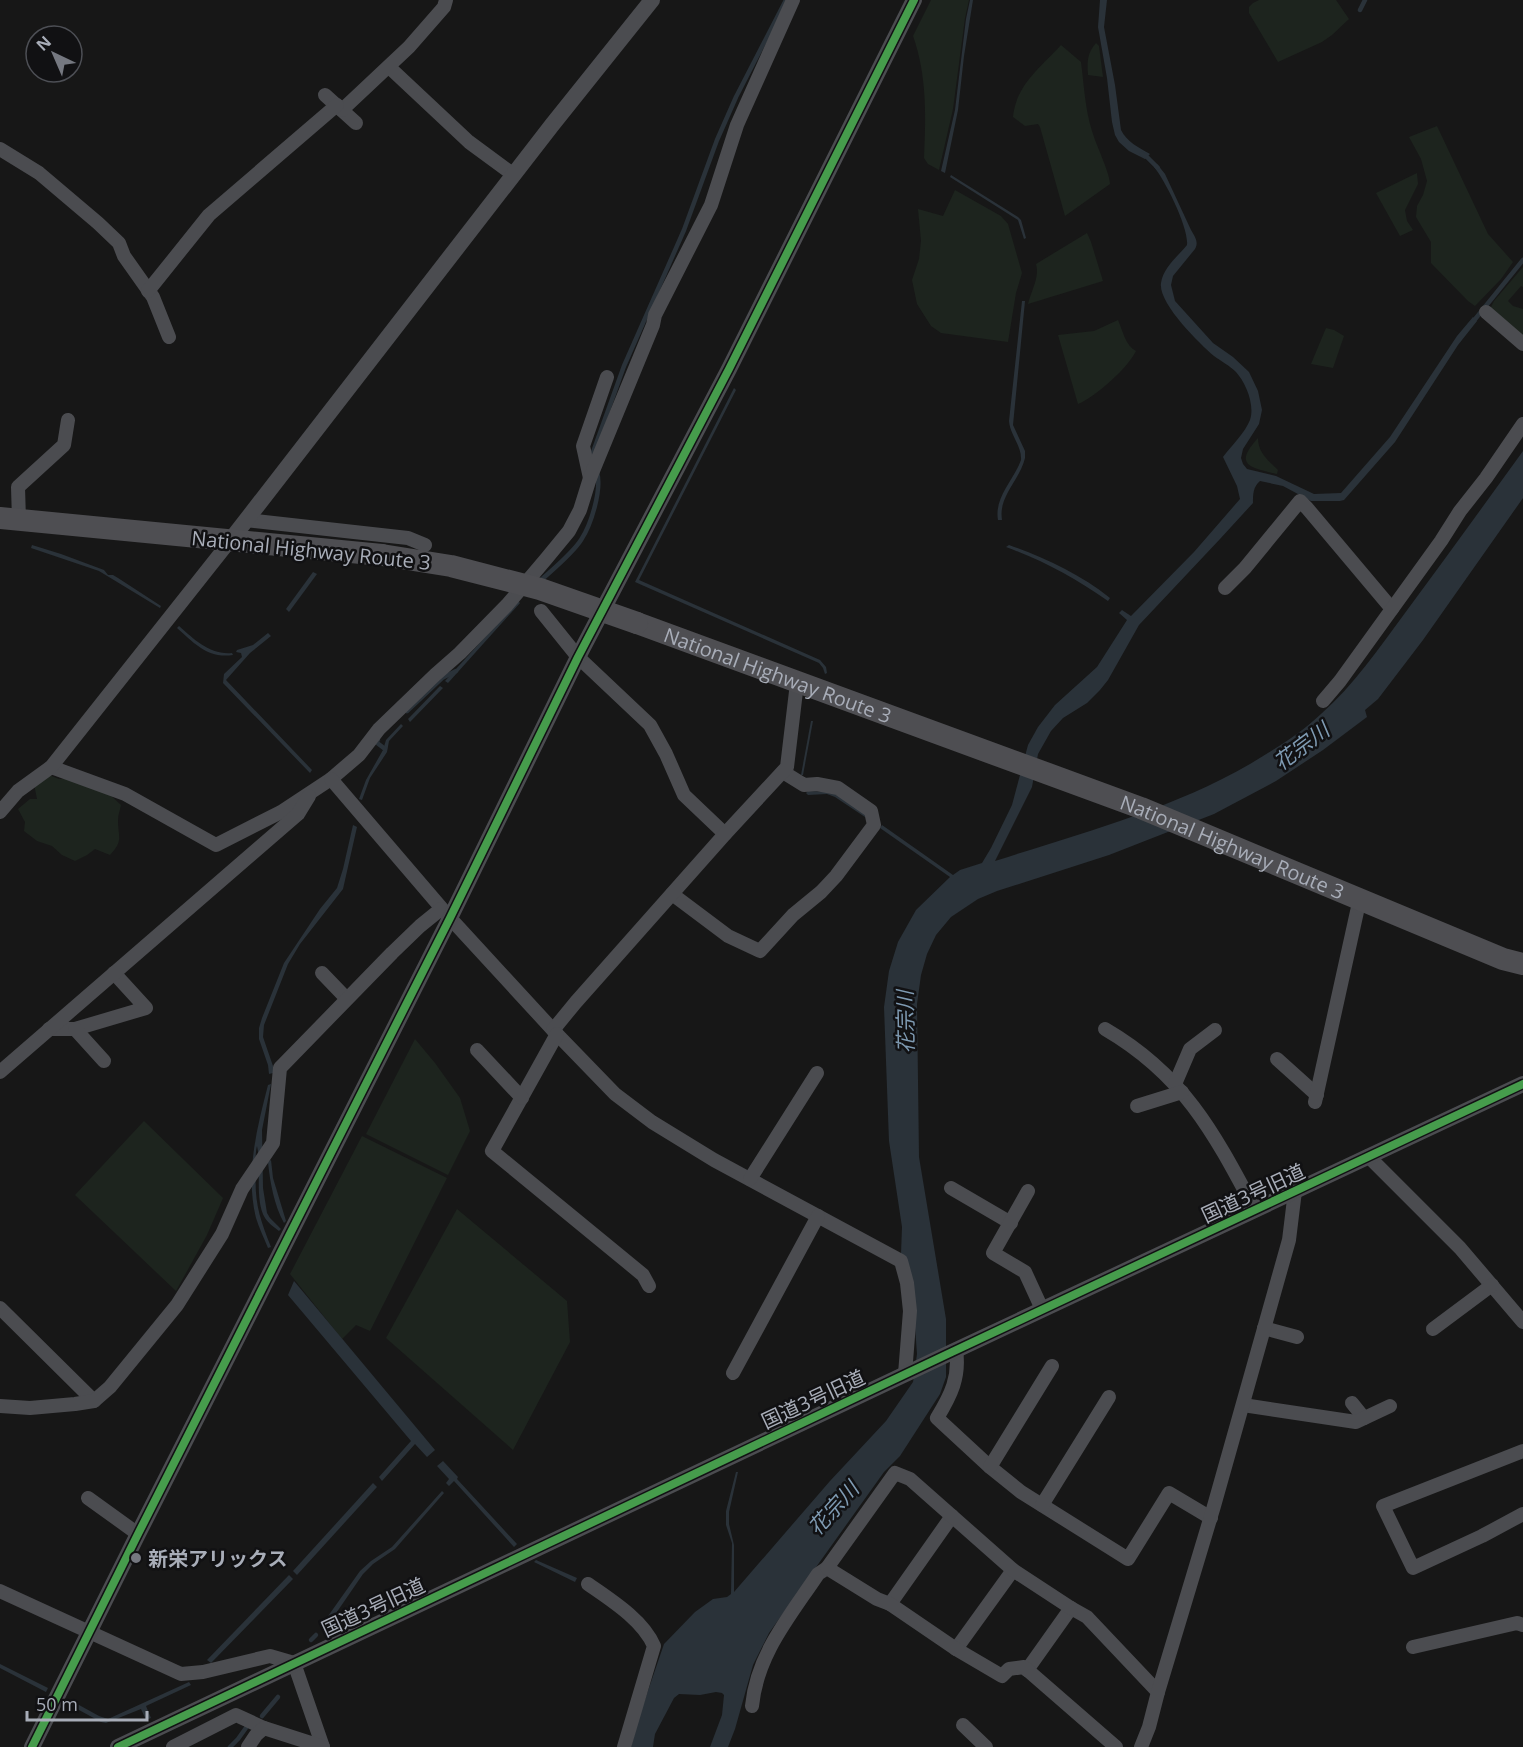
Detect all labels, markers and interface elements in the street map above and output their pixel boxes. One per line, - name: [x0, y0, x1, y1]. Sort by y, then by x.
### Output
- north arrow: [24, 24, 84, 84]
- text: N: [31, 31, 56, 56]
- street label: National Highway Route 3: [190, 524, 432, 576]
- street label: National Highway Route 3: [660, 621, 895, 729]
- water label: 花宗川: [1267, 715, 1336, 776]
- street label: National Highway Route 3: [1116, 788, 1349, 905]
- water label: 花宗川: [890, 988, 920, 1054]
- street label: 国道3号旧道: [1197, 1157, 1309, 1229]
- street label: 国道3号旧道: [757, 1363, 869, 1435]
- water label: 花宗川: [802, 1474, 866, 1541]
- place label: 新栄アリックス: [148, 1545, 287, 1572]
- marker: 新栄アリックス: [129, 1551, 143, 1565]
- street label: 国道3号旧道: [317, 1571, 429, 1643]
- scale bar: [27, 1684, 147, 1722]
- text: 50 m: [36, 1692, 78, 1716]

